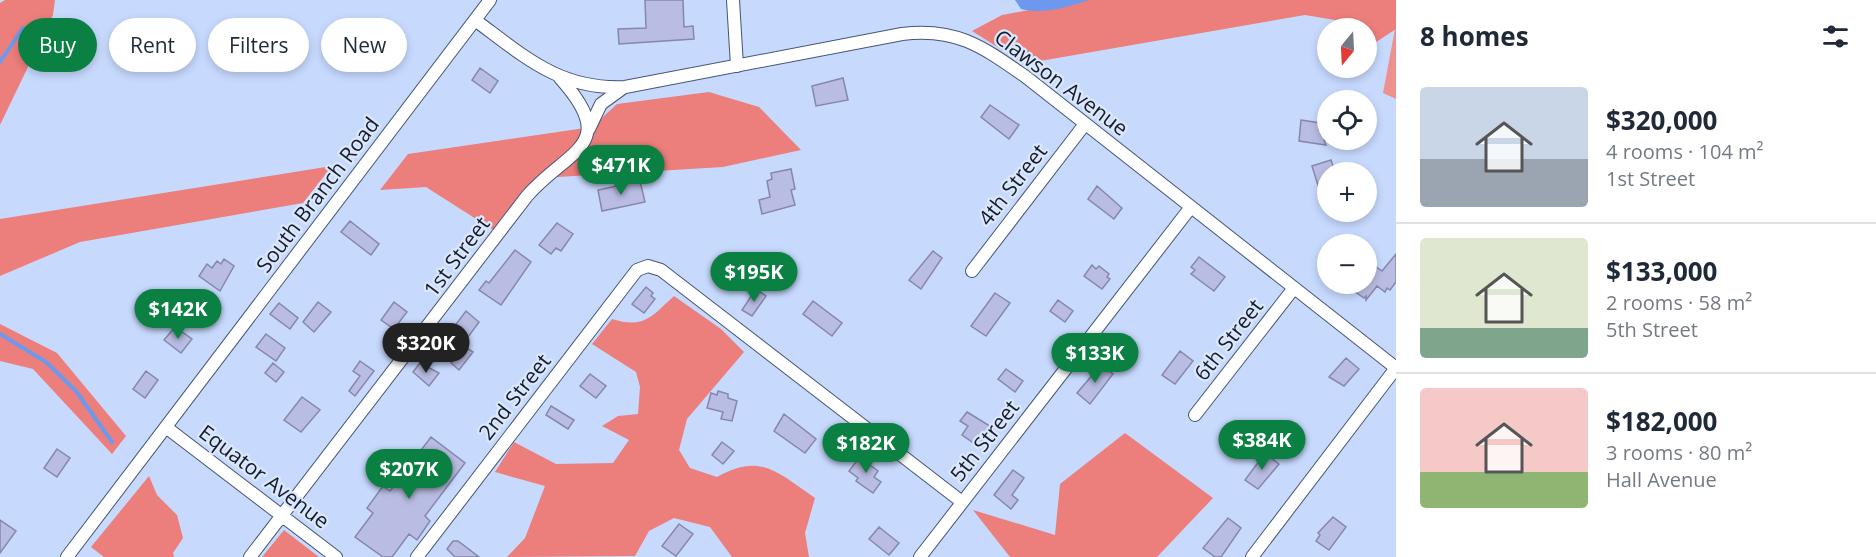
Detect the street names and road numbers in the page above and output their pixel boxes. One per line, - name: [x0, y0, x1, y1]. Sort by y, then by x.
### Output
- street label: Clawson Avenue: [989, 23, 1134, 142]
- street label: South Branch Road: [249, 111, 385, 278]
- street label: 4th Street: [971, 138, 1053, 231]
- street label: 1st Street: [417, 211, 496, 302]
- street label: 6th Street: [1187, 293, 1269, 386]
- street label: 2nd Street: [472, 348, 557, 445]
- street label: 5th Street: [943, 394, 1025, 487]
- street label: Equator Avenue: [194, 418, 335, 534]

